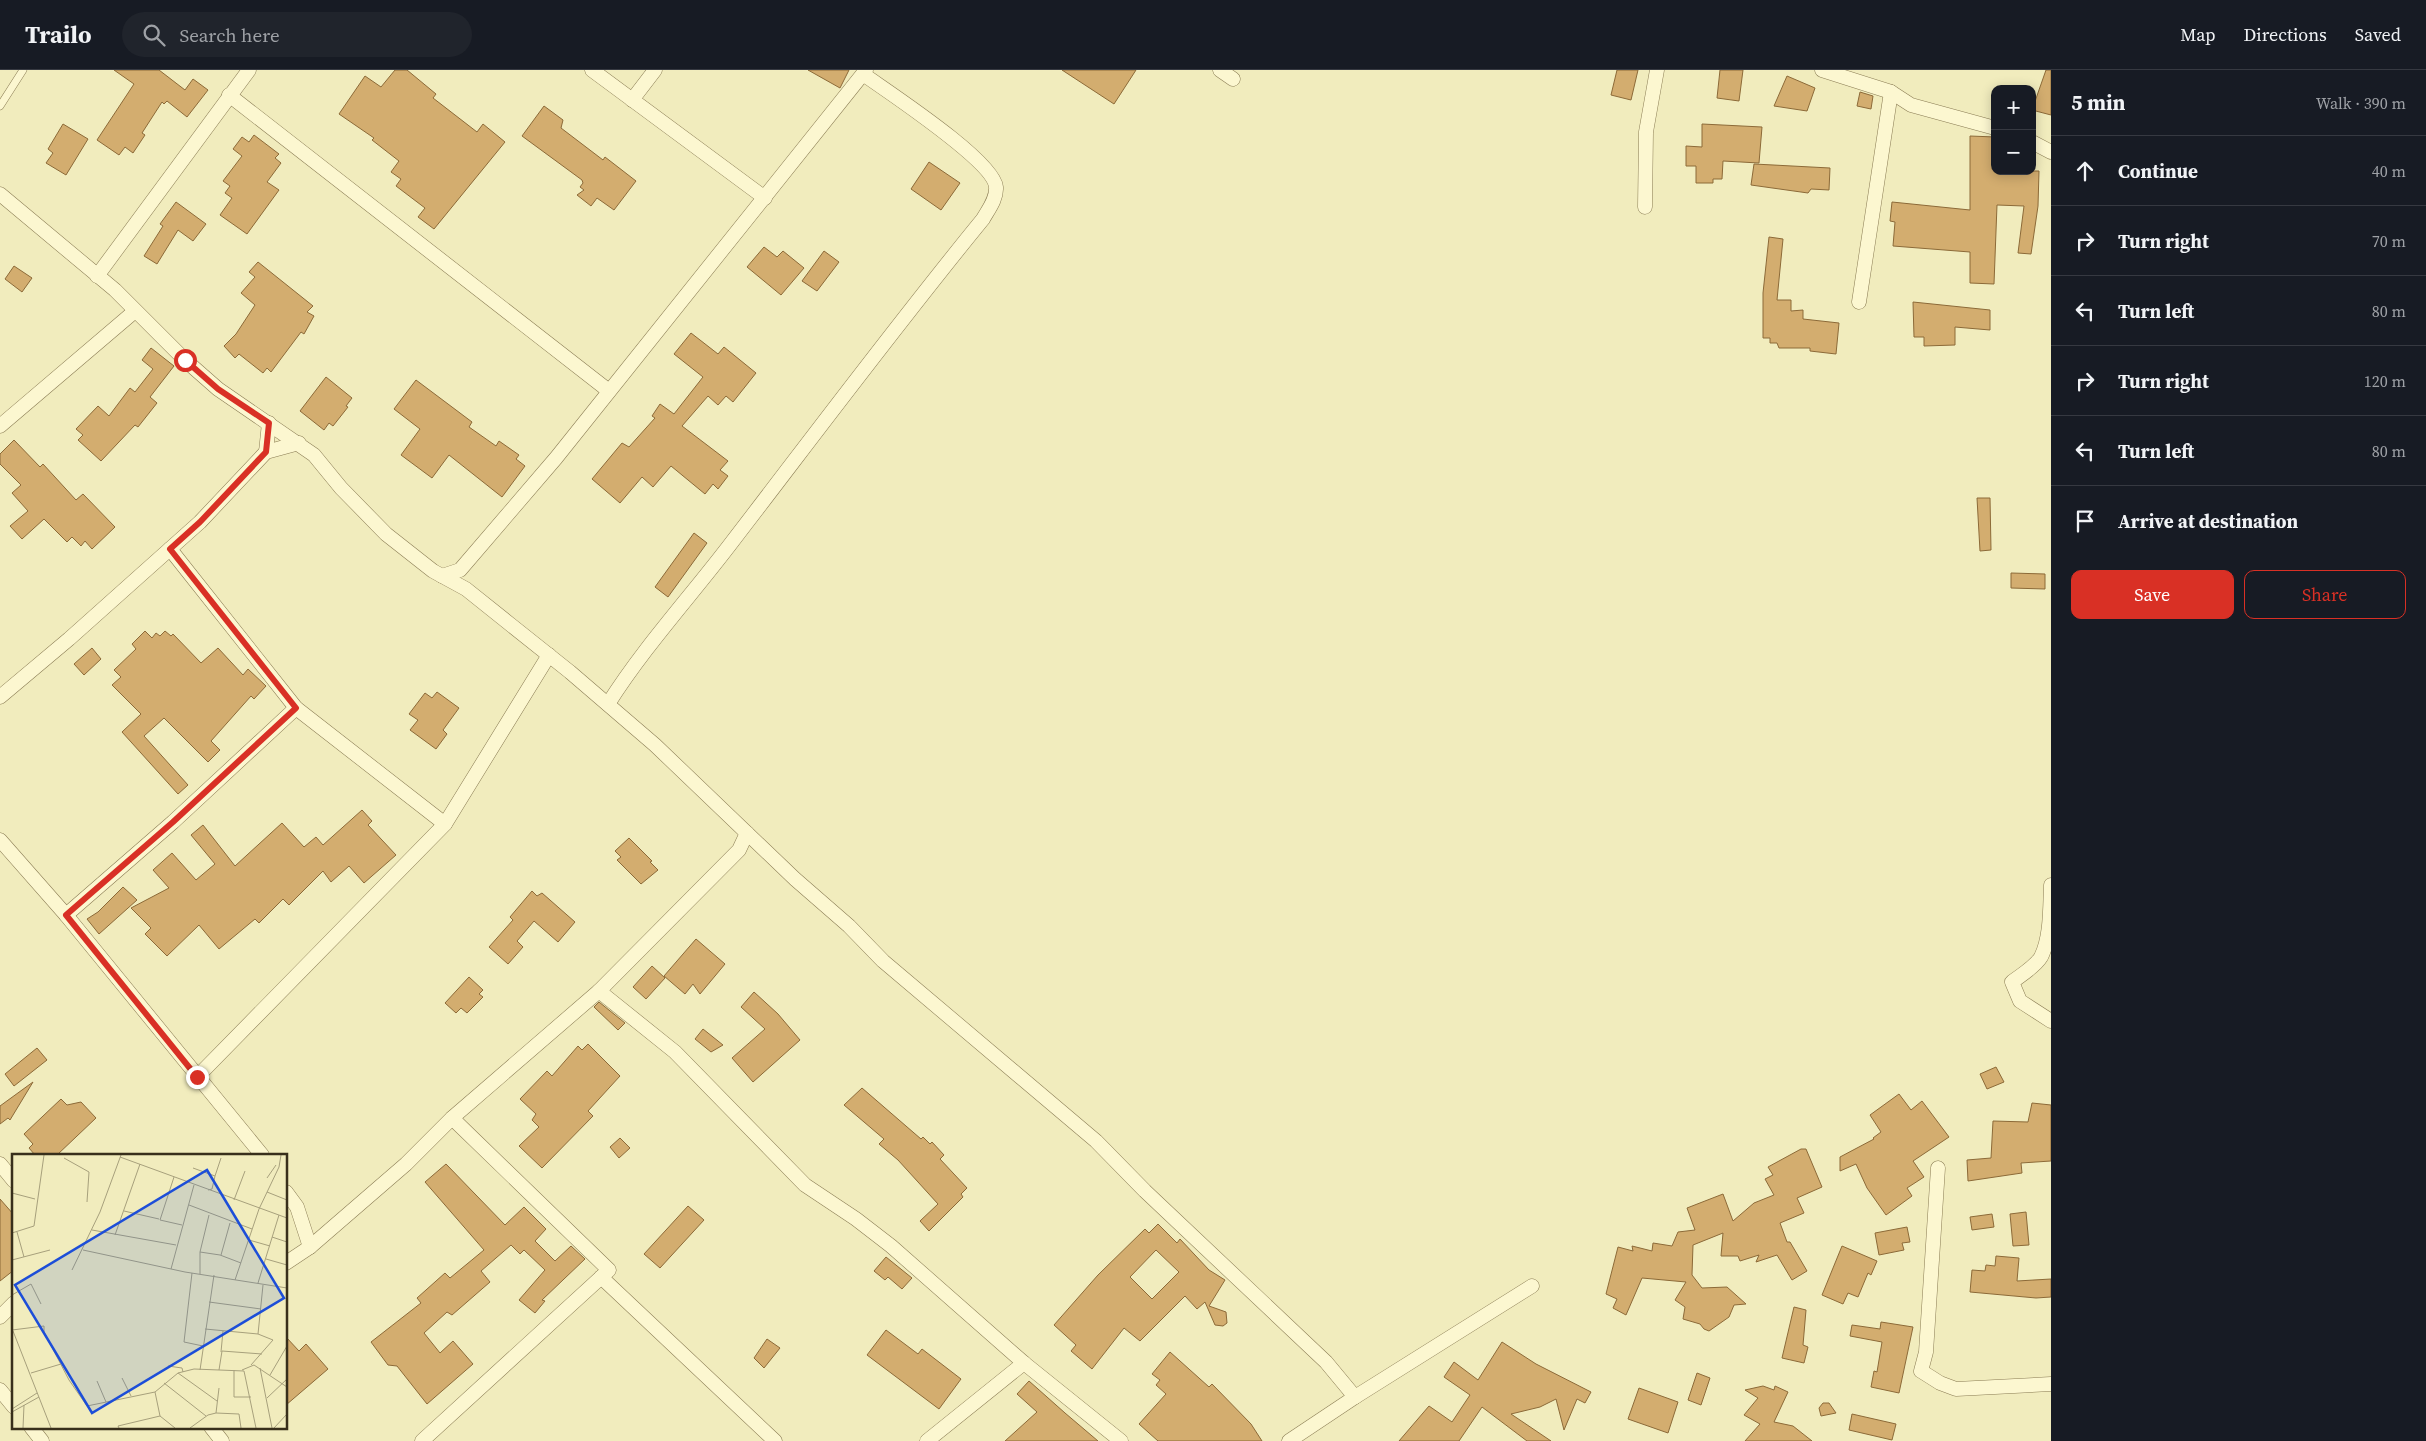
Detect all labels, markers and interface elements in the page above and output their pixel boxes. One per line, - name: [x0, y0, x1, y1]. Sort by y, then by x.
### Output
- search box: [122, 12, 472, 57]
- text: Trailo: [25, 18, 92, 51]
- icon: search: [140, 21, 168, 49]
- text: Search here: [180, 22, 280, 48]
- text: Map: [2180, 22, 2216, 47]
- text: Directions: [2244, 22, 2327, 47]
- text: Saved: [2355, 22, 2401, 47]
- map controls: [1991, 85, 2036, 175]
- button: +: [1991, 85, 2036, 130]
- text: 5 min: [2071, 88, 2126, 117]
- text: Walk · 390 m: [2316, 92, 2406, 114]
- button: −: [1991, 130, 2036, 175]
- icon: ahead: [2071, 157, 2099, 185]
- text: Continue: [2118, 158, 2198, 184]
- text: 40 m: [2372, 160, 2406, 182]
- icon: right: [2071, 227, 2099, 255]
- text: Turn right: [2118, 228, 2209, 254]
- text: 70 m: [2372, 230, 2406, 252]
- icon: left: [2071, 297, 2099, 325]
- text: Turn left: [2118, 298, 2194, 324]
- text: 80 m: [2372, 300, 2406, 322]
- route start: [174, 349, 197, 372]
- icon: right: [2071, 367, 2099, 395]
- text: Turn right: [2118, 368, 2209, 394]
- text: 120 m: [2364, 370, 2406, 392]
- icon: left: [2071, 437, 2099, 465]
- text: Turn left: [2118, 438, 2194, 464]
- text: 80 m: [2372, 440, 2406, 462]
- icon: arrive: [2071, 507, 2099, 535]
- text: Arrive at destination: [2118, 508, 2298, 534]
- button: Save: [2071, 570, 2234, 619]
- button: Share: [2244, 570, 2406, 619]
- route end: [186, 1066, 209, 1089]
- inset map: [12, 1154, 288, 1428]

